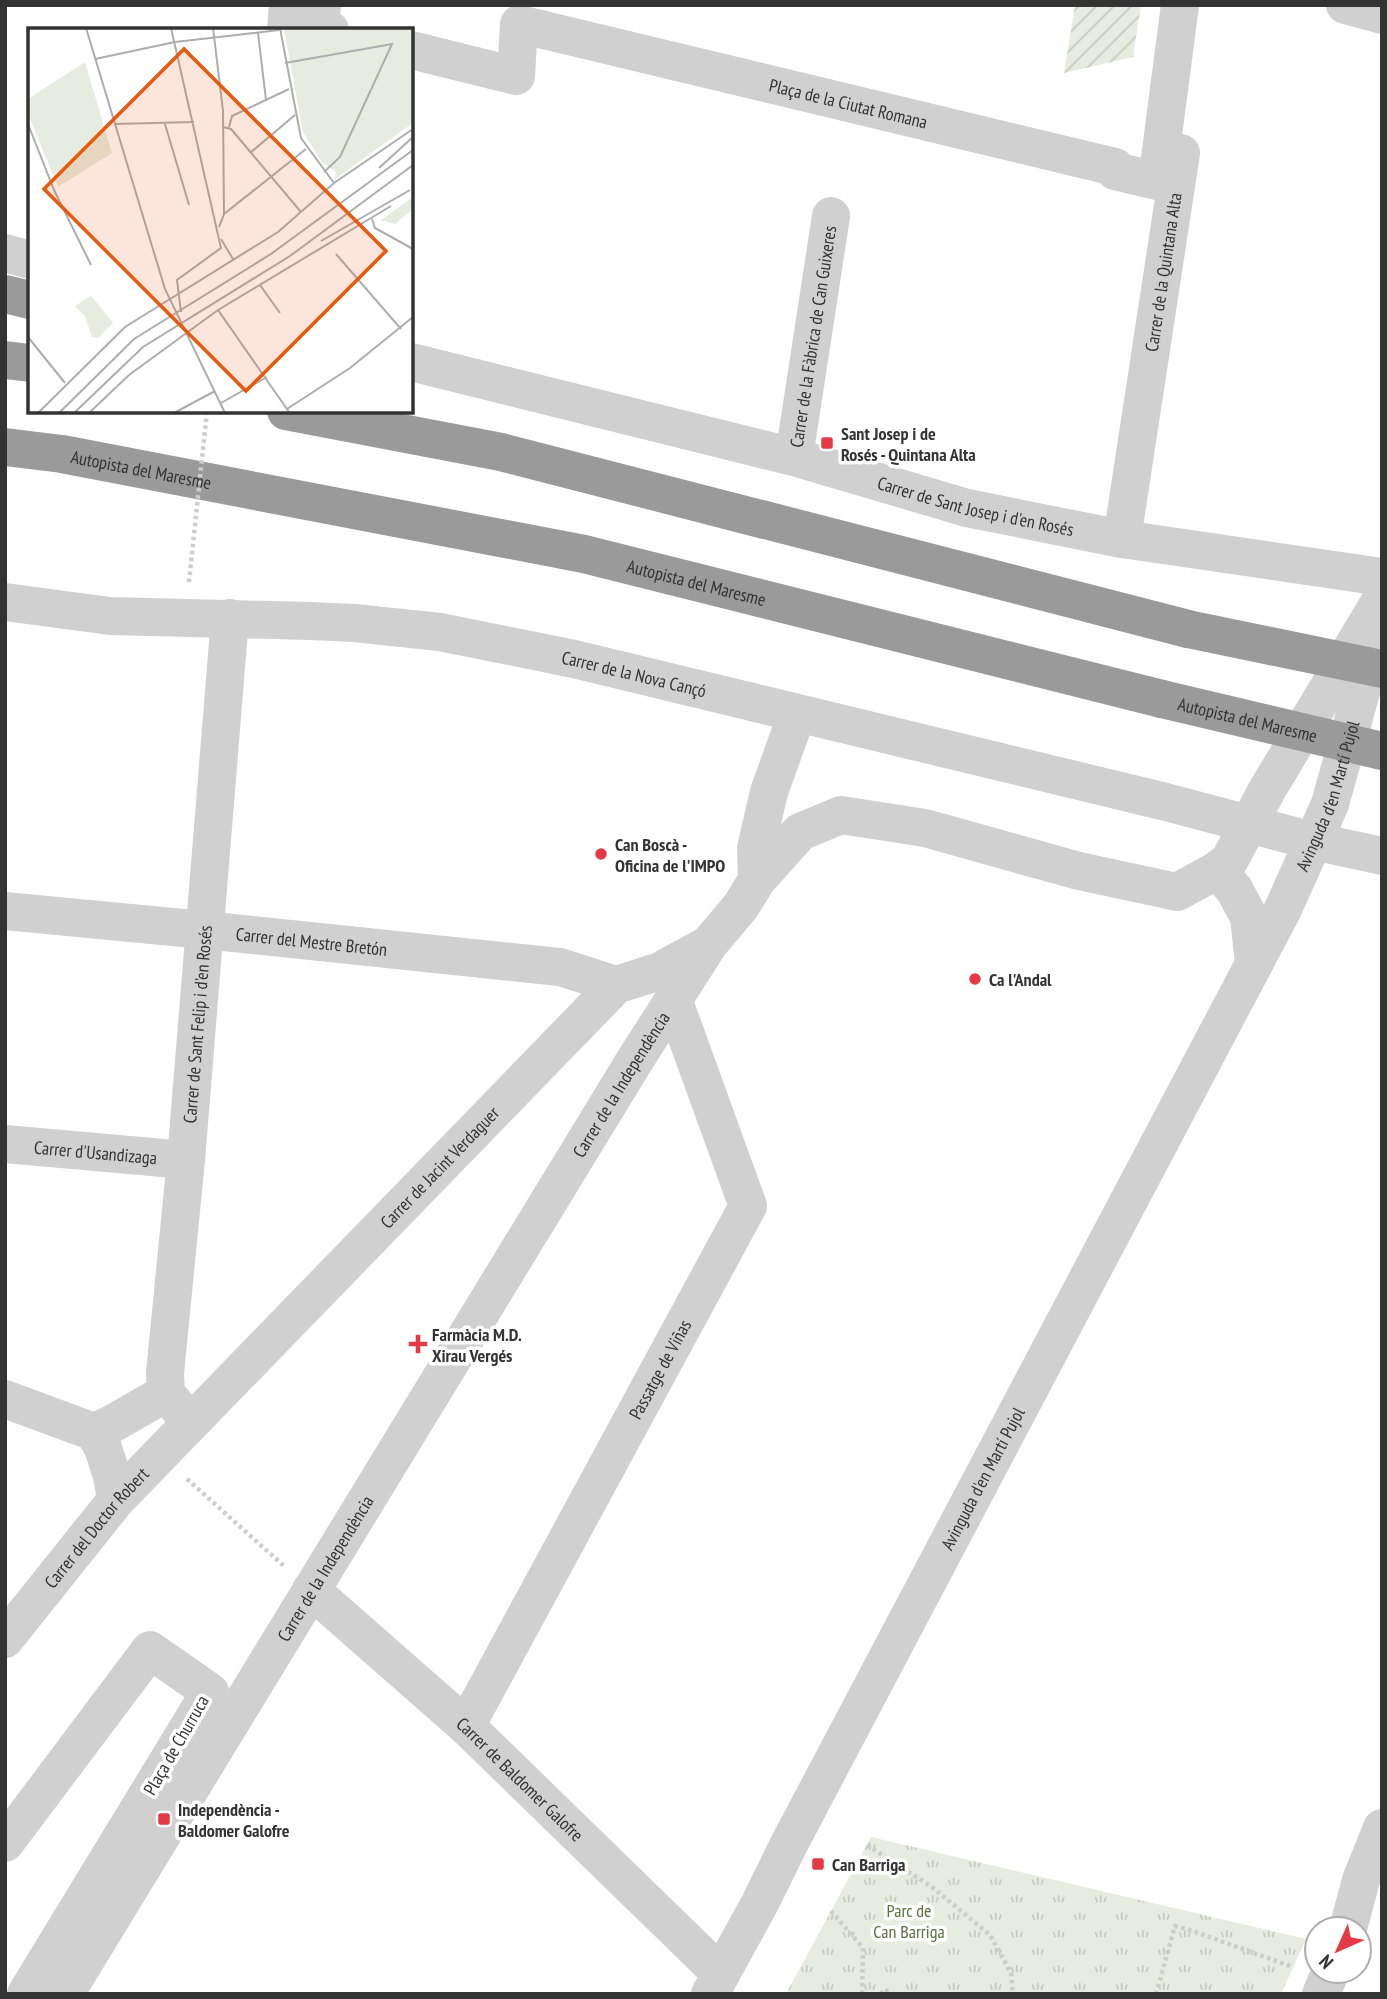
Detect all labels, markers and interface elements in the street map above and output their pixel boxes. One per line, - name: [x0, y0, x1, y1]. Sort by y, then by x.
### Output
- inset map: [28, 28, 413, 413]
- street label: Plaça de la Ciutat Romana: [767, 73, 930, 133]
- street label: Carrer de la Quintana Alta: [1139, 191, 1186, 353]
- street label: Carrer de la Fàbrica de Can Guixeres: [784, 224, 841, 449]
- place label: Sant Josep i de Rosés - Quintana Alta: [841, 422, 976, 466]
- marker: Sant Josep i de Rosés - Quintana Alta: [819, 435, 835, 451]
- street label: Autopista del Maresme: [69, 444, 213, 494]
- street label: Carrer de Sant Josep i d'en Rosés: [875, 471, 1076, 541]
- street label: Autopista del Maresme: [625, 554, 768, 611]
- street label: Carrer de la Nova Cançó: [560, 645, 709, 702]
- street label: Autopista del Maresme: [1176, 692, 1320, 747]
- street label: Avinguda d'en Martí Pujol: [1290, 717, 1364, 874]
- place label: Can Boscà - Oficina de l'IMPO: [615, 833, 725, 877]
- marker: Can Boscà - Oficina de l'IMPO: [593, 846, 609, 862]
- street label: Carrer del Mestre Bretón: [235, 922, 388, 960]
- street label: Carrer de Sant Felip i d'en Rosés: [178, 924, 217, 1124]
- place label: Ca l'Andal: [989, 968, 1052, 991]
- marker: Ca l'Andal: [967, 971, 983, 987]
- street label: Carrer de la Independència: [567, 1007, 674, 1161]
- street label: Carrer de Jacint Verdaguer: [375, 1101, 504, 1233]
- street label: Carrer d'Usandizaga: [33, 1135, 158, 1169]
- street label: Passatge de Viñas: [623, 1315, 696, 1423]
- place label: Farmàcia M.D. Xirau Vergés: [432, 1323, 522, 1367]
- marker: Farmàcia M.D. Xirau Vergés: [410, 1336, 426, 1352]
- street label: Avinguda d'en Martí Pujol: [935, 1403, 1030, 1554]
- street label: Carrer del Doctor Robert: [39, 1462, 153, 1593]
- street label: Carrer de la Independència: [272, 1491, 378, 1645]
- street label: Plaça de Churruca: [138, 1691, 214, 1799]
- street label: Carrer de Baldomer Galofre: [452, 1712, 589, 1846]
- place label: Independència - Baldomer Galofre: [178, 1798, 290, 1842]
- marker: Independència - Baldomer Galofre: [156, 1811, 172, 1827]
- place label: Can Barriga: [832, 1853, 906, 1876]
- marker: Can Barriga: [810, 1856, 826, 1872]
- park label: Parc de Can Barriga: [873, 1899, 945, 1943]
- north arrow: [1303, 1915, 1373, 1985]
- text: N: [1314, 1950, 1338, 1974]

